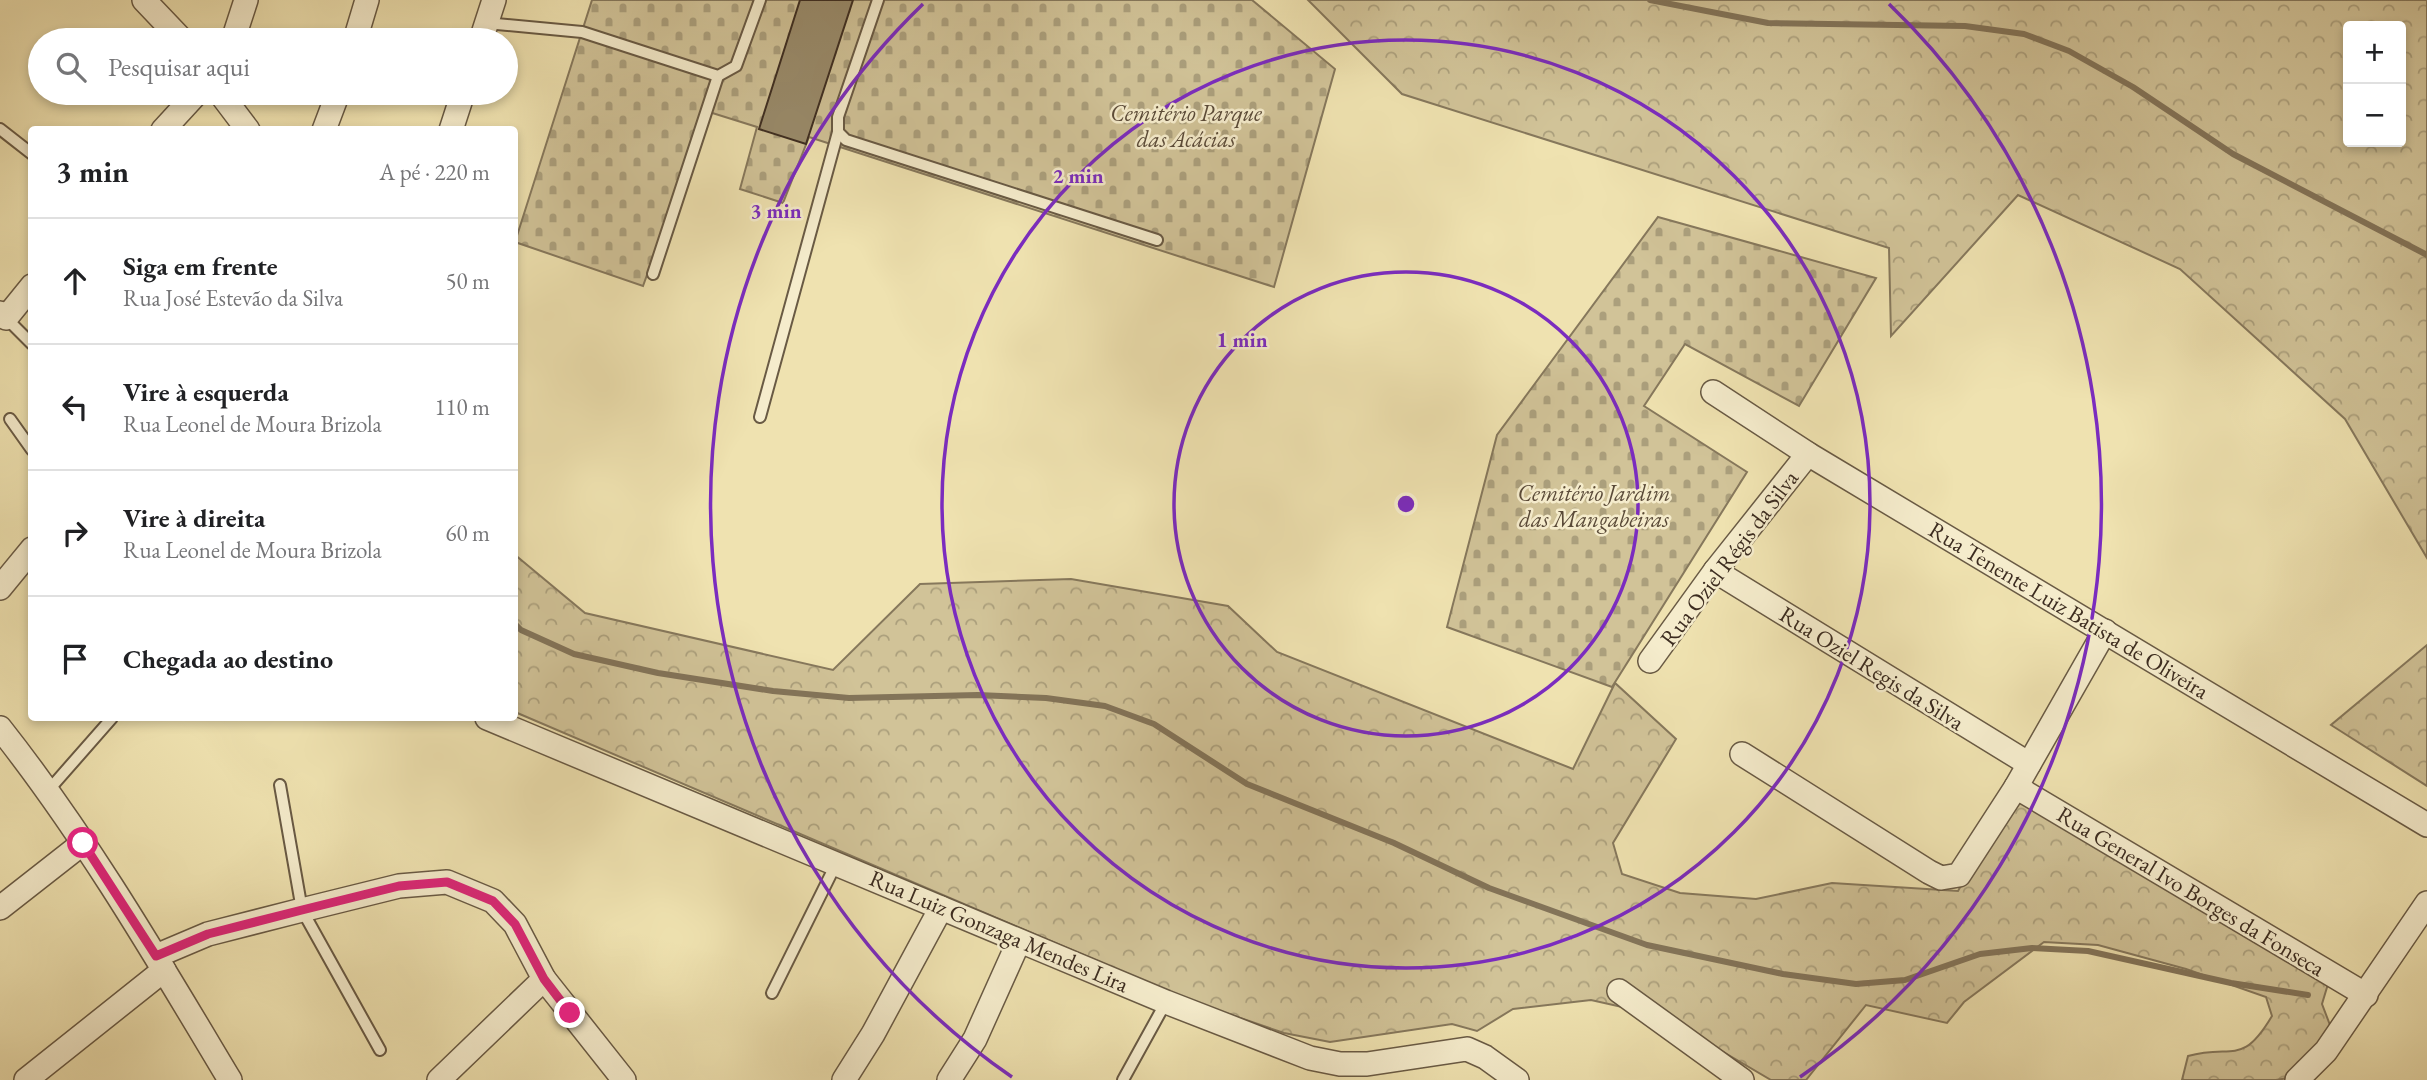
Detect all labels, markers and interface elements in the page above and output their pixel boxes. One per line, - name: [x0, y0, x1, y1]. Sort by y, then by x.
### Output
- map controls: [2343, 21, 2406, 147]
- button: +: [2343, 21, 2406, 84]
- search box: [28, 28, 518, 105]
- icon: search: [52, 48, 90, 86]
- text: Pesquisar aqui: [108, 50, 250, 84]
- button: −: [2343, 84, 2406, 147]
- park label: Cemitério Parque das Acácias: [1110, 98, 1263, 154]
- text: 3 min: [56, 152, 129, 191]
- text: A pé · 220 m: [379, 157, 490, 187]
- text: 2 min: [1052, 162, 1104, 189]
- text: 3 min: [750, 197, 802, 224]
- text: Siga em frente: [123, 249, 278, 283]
- icon: ahead: [56, 262, 94, 300]
- text: 50 m: [445, 266, 490, 296]
- text: Rua José Estevão da Silva: [123, 283, 343, 313]
- text: 1 min: [1216, 326, 1268, 353]
- text: Vire à esquerda: [123, 375, 289, 409]
- icon: left: [56, 388, 94, 426]
- text: 110 m: [434, 392, 490, 422]
- text: Rua Leonel de Moura Brizola: [123, 409, 382, 439]
- street label: Rua Oziel Régis da Silva: [1653, 463, 1805, 652]
- park label: Cemitério Jardim das Mangabeiras: [1518, 478, 1670, 534]
- centre of rings: [1394, 492, 1418, 516]
- text: Vire à direita: [123, 501, 265, 535]
- icon: right: [56, 514, 94, 552]
- street label: Rua Tenente Luiz Batista de Oliveira: [1923, 514, 2215, 706]
- text: 60 m: [445, 518, 490, 548]
- text: Rua Leonel de Moura Brizola: [123, 535, 382, 565]
- street label: Rua Oziel Regis da Silva: [1774, 599, 1971, 737]
- icon: arrive: [56, 640, 94, 678]
- text: Chegada ao destino: [123, 642, 333, 676]
- street label: Rua General Ivo Borges da Fonseca: [2052, 799, 2331, 983]
- route start: [67, 827, 98, 858]
- street label: Rua Luiz Gonzaga Mendes Lira: [865, 863, 1134, 1000]
- route end: [554, 997, 585, 1028]

